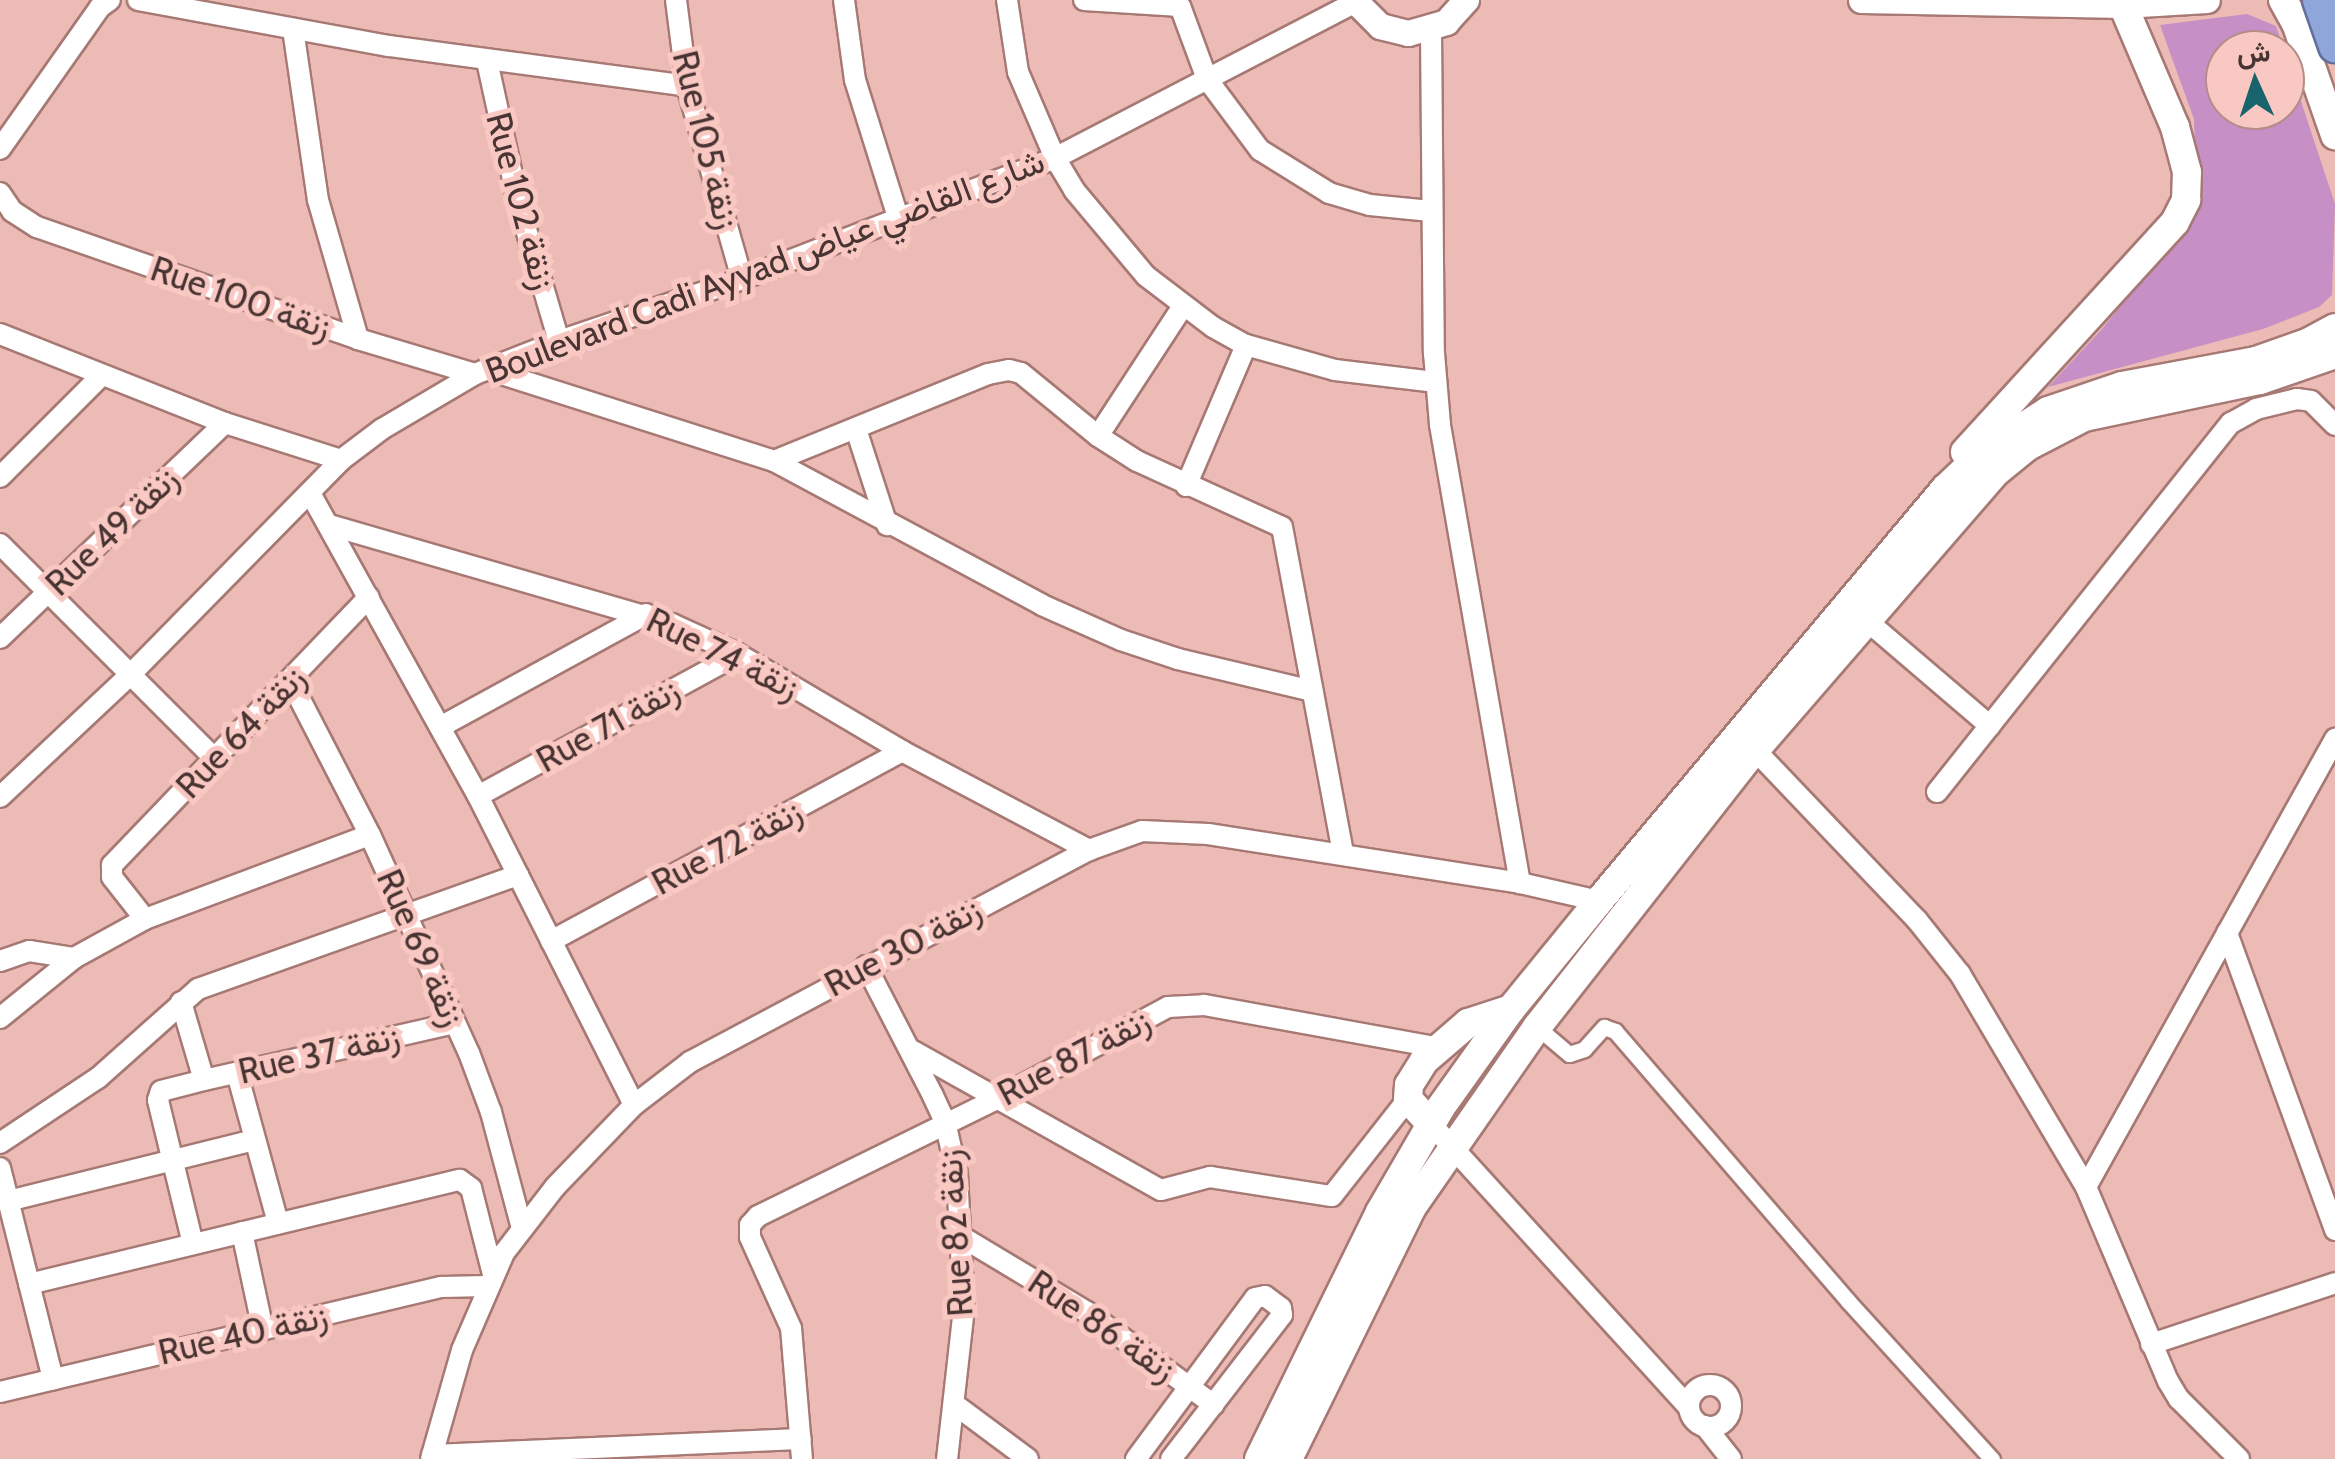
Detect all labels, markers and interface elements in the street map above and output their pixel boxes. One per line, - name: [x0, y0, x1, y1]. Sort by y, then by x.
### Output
- north arrow: [2205, 30, 2305, 130]
- text: ش: [2236, 34, 2271, 70]
- street label: Rue 105 زنقة: [664, 46, 748, 234]
- street label: Rue 102 زنقة: [477, 108, 565, 294]
- street label: Boulevard Cadi Ayyad شارع القاضي عياض: [480, 140, 1050, 392]
- street label: Rue 100 زنقة: [145, 248, 337, 348]
- street label: Rue 49 زنقة: [37, 458, 187, 604]
- street label: Rue 74 زنقة: [640, 599, 806, 709]
- street label: Rue 64 زنقة: [168, 657, 314, 807]
- street label: Rue 71 زنقة: [529, 669, 687, 781]
- street label: Rue 72 زنقة: [645, 790, 809, 904]
- street label: Rue 69 زنقة: [368, 863, 474, 1033]
- street label: Rue 30 زنقة: [818, 888, 988, 1006]
- street label: Rue 87 زنقة: [991, 999, 1157, 1115]
- street label: Rue 37 زنقة: [234, 1015, 404, 1093]
- street label: Rue 82 زنقة: [928, 1148, 982, 1318]
- street label: Rue 86 زنقة: [1020, 1261, 1184, 1391]
- street label: Rue 40 زنقة: [154, 1294, 332, 1374]

